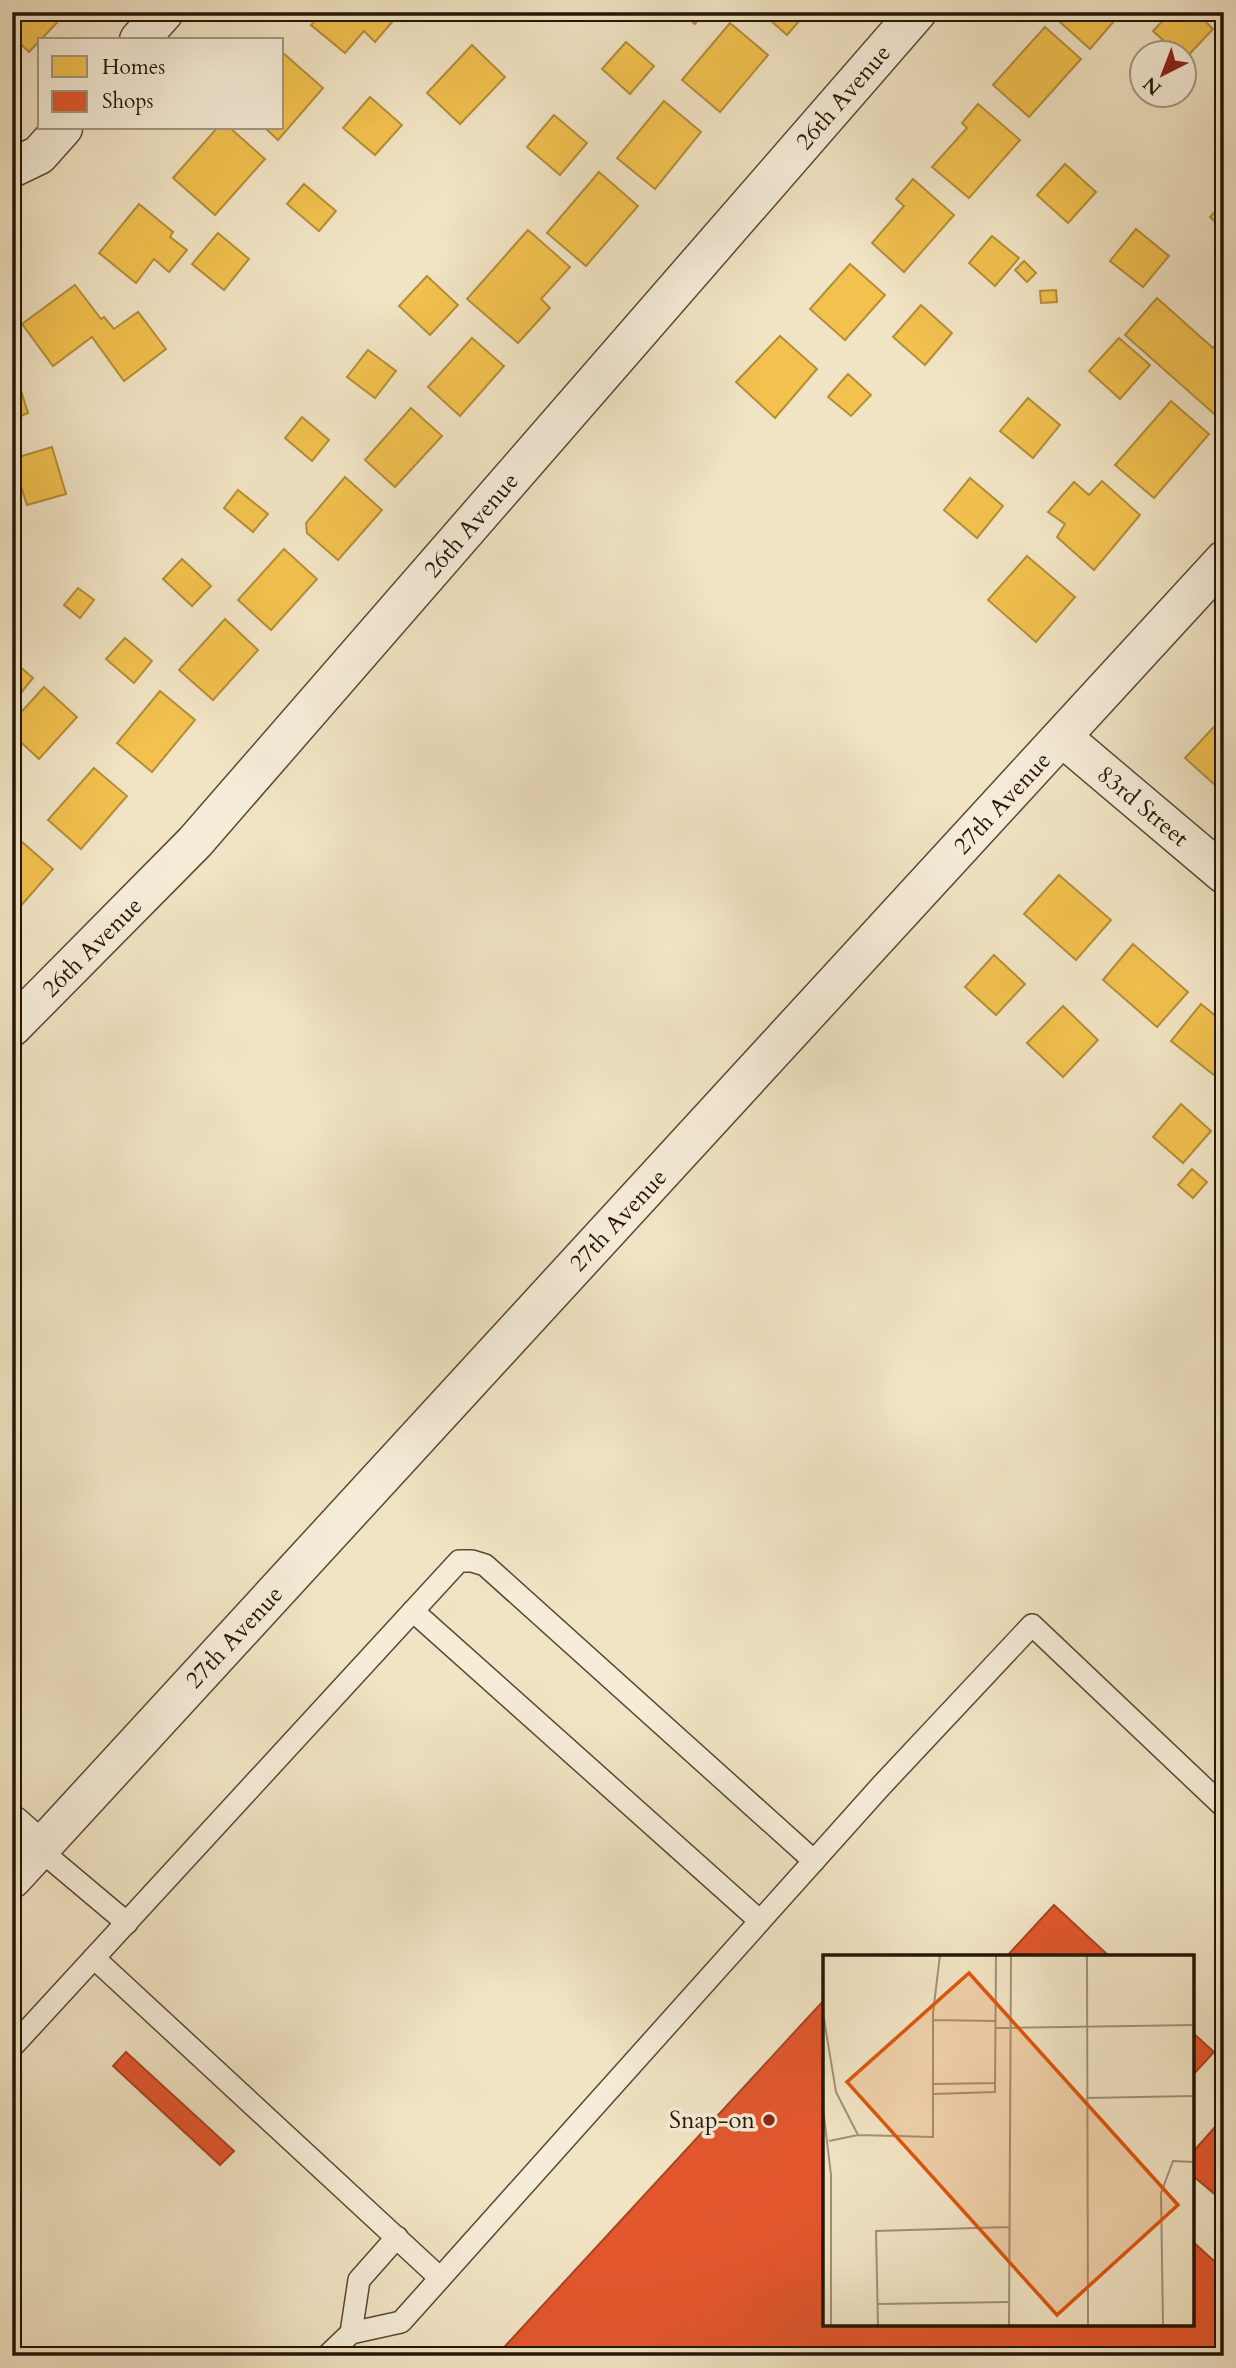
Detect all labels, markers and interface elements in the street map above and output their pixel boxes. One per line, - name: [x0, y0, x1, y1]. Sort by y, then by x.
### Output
- legend: [38, 38, 284, 130]
- street label: 26th Avenue: [788, 38, 898, 157]
- north arrow: [1128, 38, 1198, 108]
- text: Homes: [102, 53, 165, 82]
- text: N: [1137, 70, 1167, 101]
- text: Shops: [102, 87, 154, 116]
- street label: 26th Avenue: [416, 466, 526, 585]
- street label: 27th Avenue: [946, 745, 1059, 862]
- street label: 83rd Street: [1090, 758, 1196, 855]
- street label: 26th Avenue: [35, 890, 150, 1005]
- street label: 27th Avenue: [562, 1162, 675, 1279]
- street label: 27th Avenue: [178, 1579, 291, 1696]
- inset map: [823, 1955, 1194, 2326]
- place label: Snap-on: [669, 2104, 755, 2137]
- marker: Snap-on: [761, 2112, 777, 2128]

